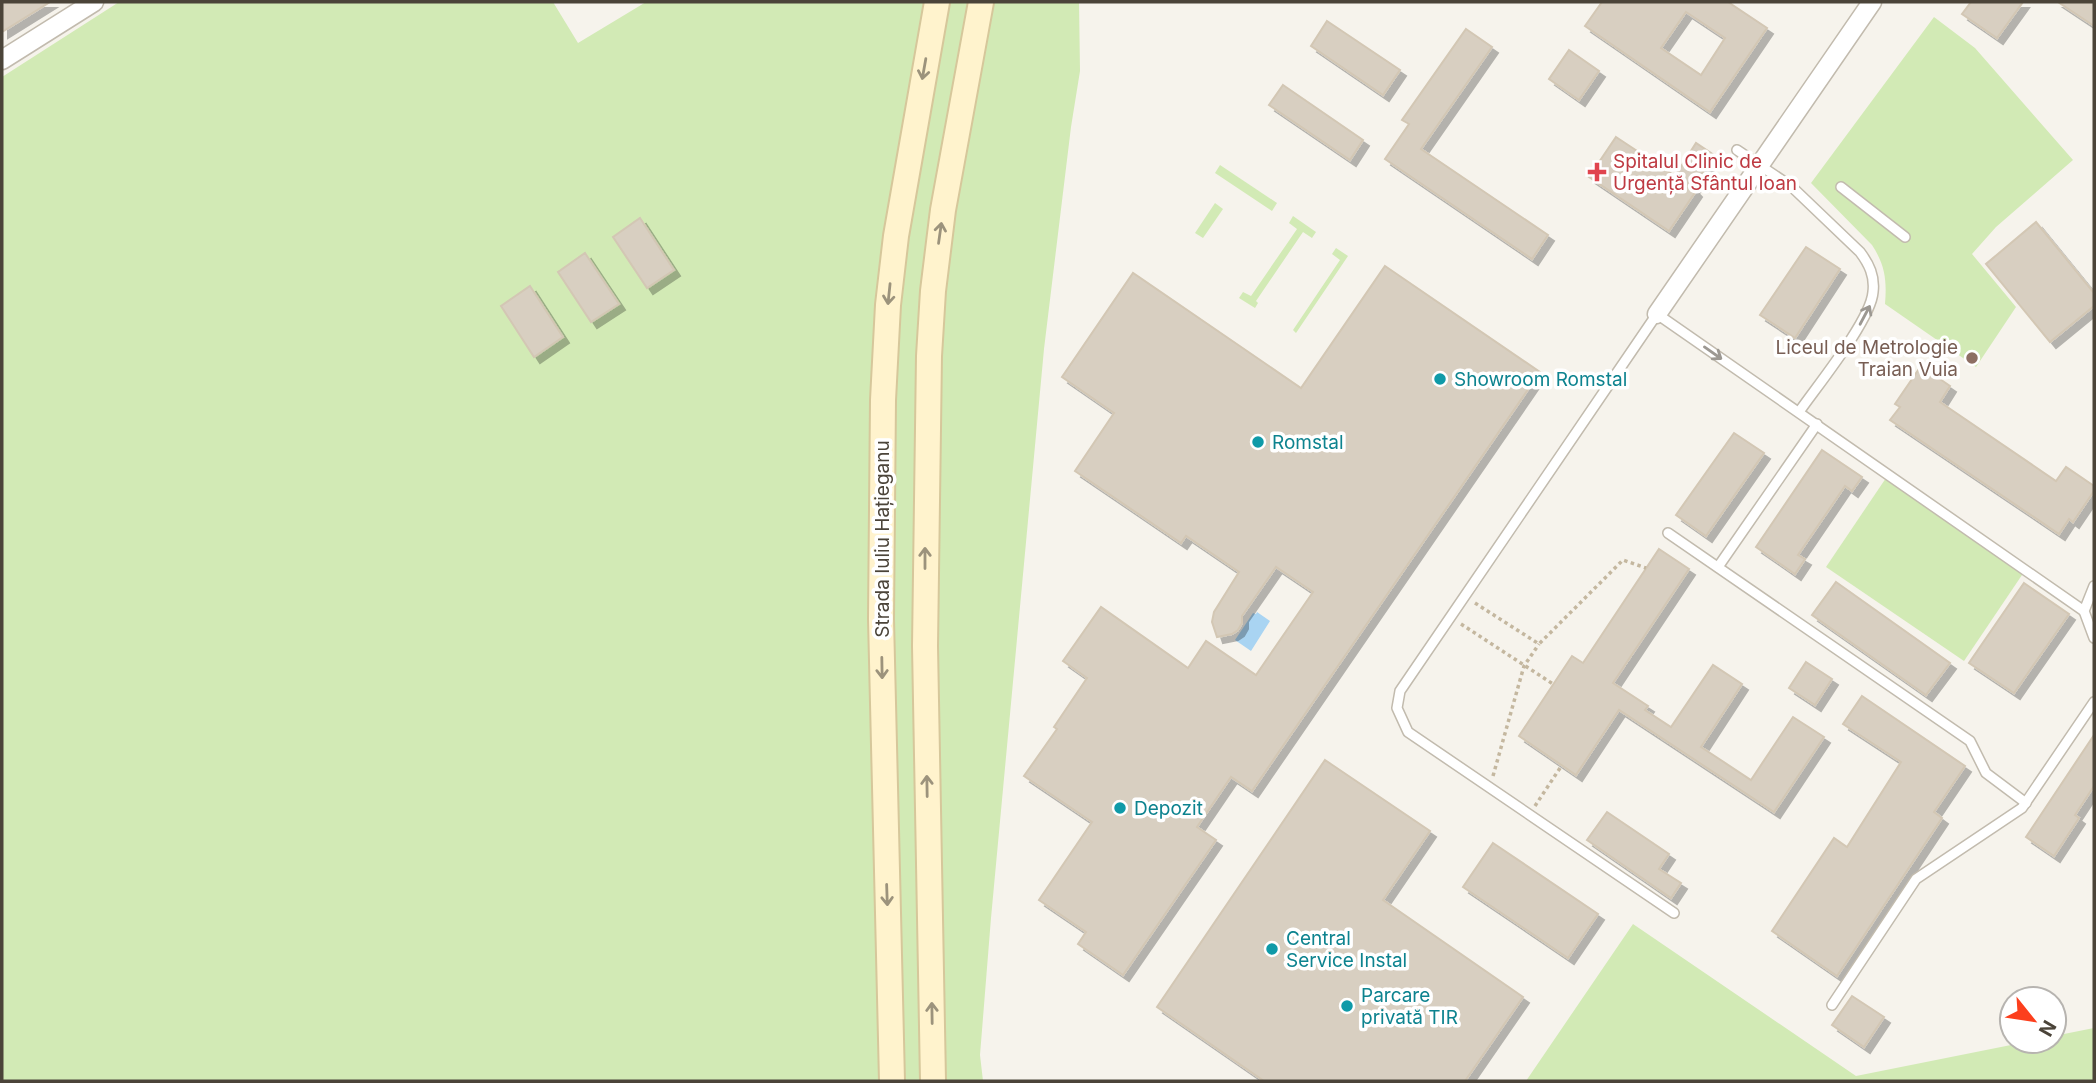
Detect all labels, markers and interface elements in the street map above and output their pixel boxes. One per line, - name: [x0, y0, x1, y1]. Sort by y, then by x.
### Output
- one-way arrow: [916, 57, 930, 80]
- place label: Spitalul Clinic de Urgență Sfântul Ioan: [1613, 150, 1797, 195]
- marker: Spitalul Clinic de Urgență Sfântul Ioan: [1587, 162, 1607, 182]
- one-way arrow: [933, 222, 946, 245]
- one-way arrow: [882, 282, 895, 304]
- one-way arrow: [1859, 305, 1872, 326]
- place label: Liceul de Metrologie Traian Vuia: [1775, 336, 1958, 381]
- one-way arrow: [1703, 346, 1723, 360]
- marker: Liceul de Metrologie Traian Vuia: [1964, 350, 1980, 366]
- place label: Showroom Romstal: [1454, 368, 1627, 391]
- marker: Showroom Romstal: [1432, 371, 1448, 387]
- place label: Romstal: [1272, 431, 1344, 454]
- marker: Romstal: [1250, 434, 1266, 450]
- street label: Strada Iuliu Hațieganu: [871, 440, 894, 638]
- one-way arrow: [918, 547, 931, 570]
- one-way arrow: [875, 656, 888, 679]
- one-way arrow: [920, 774, 933, 797]
- place label: Depozit: [1134, 797, 1203, 820]
- marker: Depozit: [1112, 800, 1128, 816]
- one-way arrow: [880, 883, 893, 906]
- place label: Central Service Instal: [1286, 927, 1407, 972]
- marker: Central Service Instal: [1264, 941, 1280, 957]
- place label: Parcare privată TIR: [1361, 984, 1458, 1029]
- north arrow: [1998, 985, 2068, 1055]
- marker: Parcare privată TIR: [1339, 998, 1355, 1014]
- one-way arrow: [925, 1002, 938, 1025]
- text: N: [2034, 1016, 2061, 1040]

